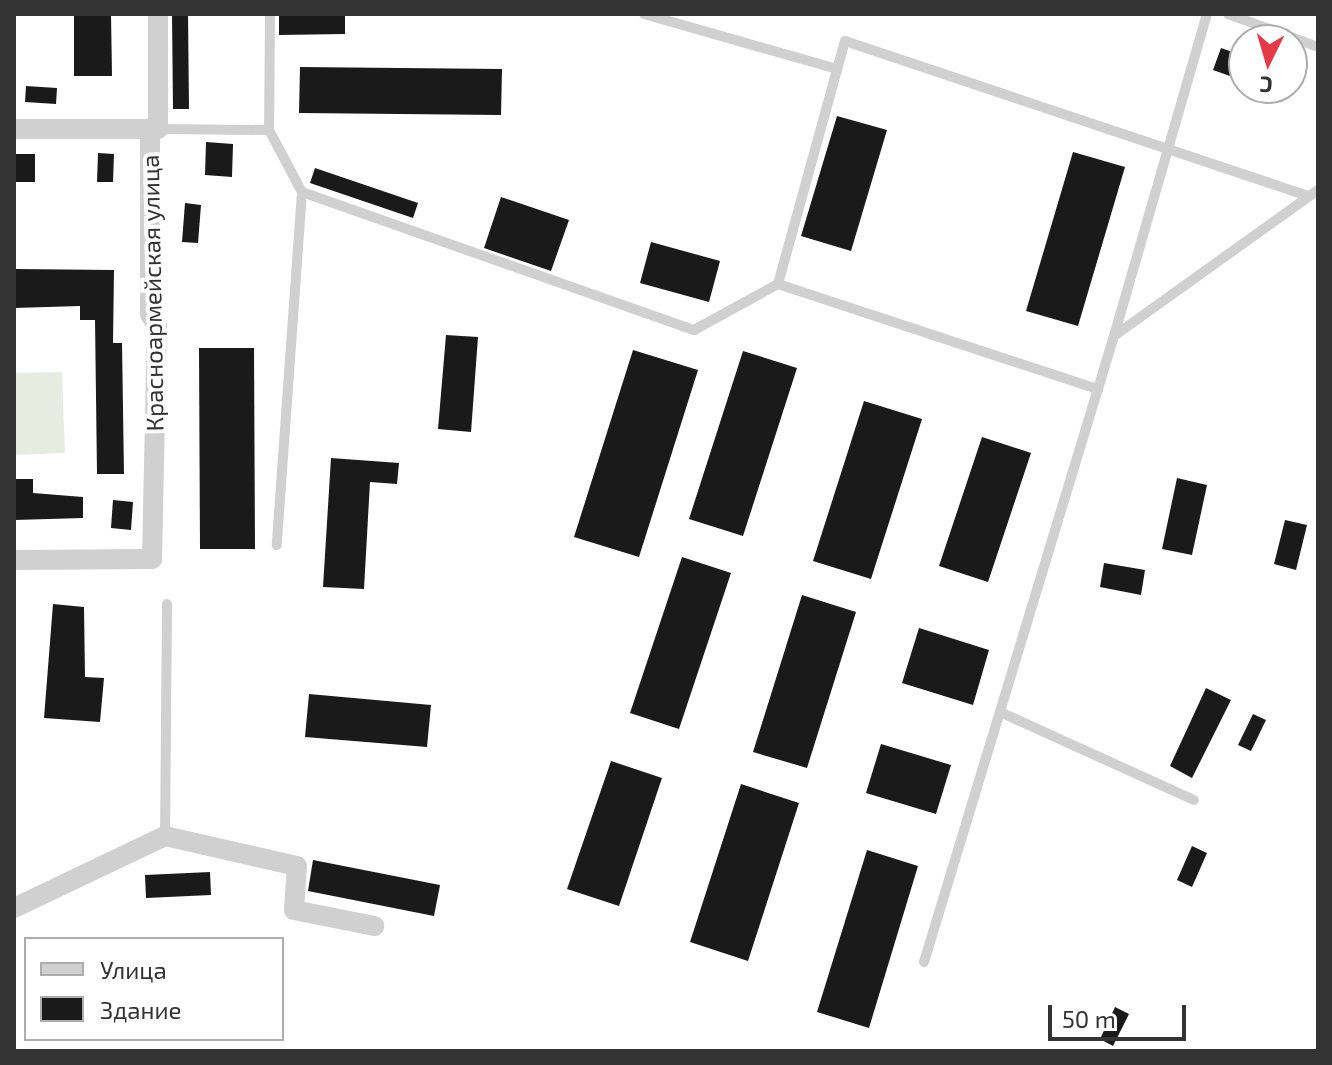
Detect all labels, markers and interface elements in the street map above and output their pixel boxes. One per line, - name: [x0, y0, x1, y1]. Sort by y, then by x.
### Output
- north arrow: [1228, 24, 1308, 104]
- text: С: [1259, 72, 1274, 99]
- street label: Красноармейская улица: [135, 154, 169, 432]
- legend: [24, 937, 284, 1041]
- text: Улица: [100, 955, 167, 984]
- scale bar: [1052, 989, 1190, 1039]
- text: Здание: [100, 995, 182, 1024]
- text: 50 m: [1062, 1004, 1116, 1033]

